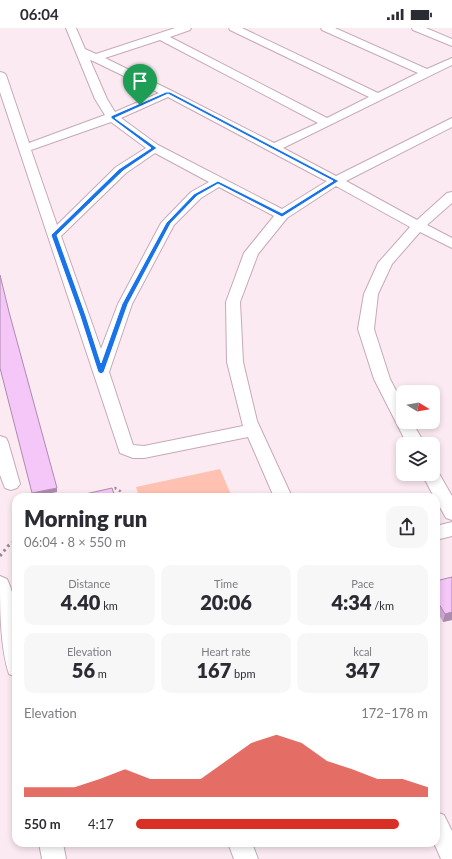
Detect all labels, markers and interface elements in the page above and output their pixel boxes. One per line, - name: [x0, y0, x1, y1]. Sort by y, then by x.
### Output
- text: 06:04: [20, 5, 59, 23]
- pin: [123, 64, 157, 105]
- icon: arrive: [129, 70, 151, 92]
- north arrow: [396, 385, 440, 429]
- map controls: [396, 385, 440, 481]
- button: layers: [396, 437, 440, 481]
- text: Morning run: [24, 505, 147, 532]
- button: share: [386, 506, 428, 548]
- text: 06:04 · 8 × 550 m: [24, 534, 126, 550]
- text: Distance: [68, 577, 110, 590]
- text: Time: [214, 577, 238, 590]
- text: Pace: [351, 577, 374, 590]
- text: 4.40: [61, 590, 100, 614]
- text: 20:06: [200, 590, 252, 614]
- text: 4:34: [331, 590, 372, 614]
- text: km: [100, 599, 118, 612]
- text: /km: [372, 599, 394, 612]
- text: Elevation: [67, 645, 112, 658]
- text: Heart rate: [201, 645, 251, 658]
- text: kcal: [353, 645, 372, 658]
- text: 56: [72, 658, 95, 682]
- text: 167: [196, 658, 231, 682]
- text: 347: [345, 658, 380, 682]
- text: m: [95, 667, 107, 680]
- text: bpm: [231, 667, 256, 680]
- text: Elevation: [24, 705, 77, 721]
- text: 172–178 m: [361, 705, 428, 721]
- text: 550 m: [24, 816, 61, 832]
- text: 4:17: [88, 816, 114, 832]

